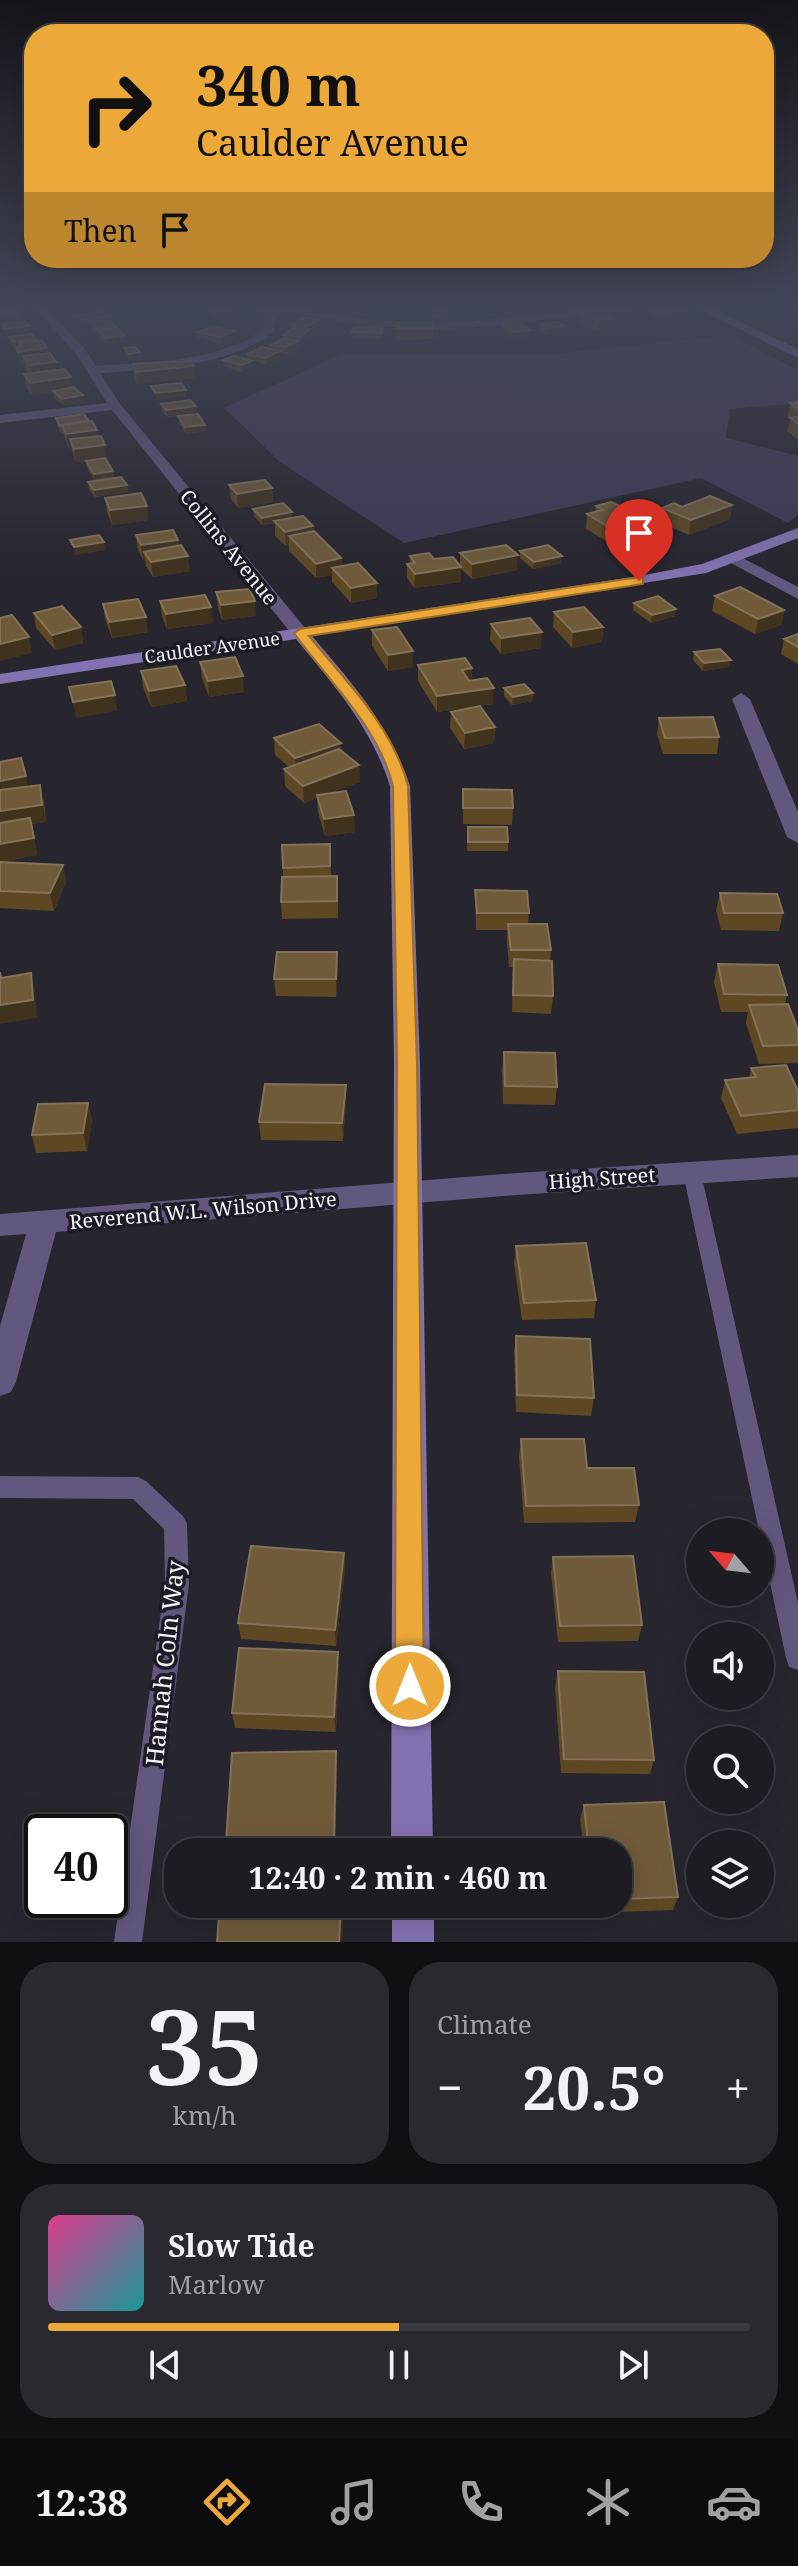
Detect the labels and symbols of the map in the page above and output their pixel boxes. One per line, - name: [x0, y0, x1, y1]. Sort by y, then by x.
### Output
- street label: Collins Avenue: [174, 484, 284, 610]
- pin: [605, 499, 673, 581]
- street label: Caulder Avenue: [143, 626, 281, 668]
- street label: High Street: [548, 1161, 656, 1195]
- street label: Reverend W.L. Wilson Drive: [68, 1185, 338, 1235]
- north arrow: [686, 1518, 774, 1606]
- street label: Hannah Coln Way: [137, 1558, 191, 1767]
- position arrow: [368, 1644, 452, 1728]
- speed limit sign: 40: [24, 1814, 128, 1918]

